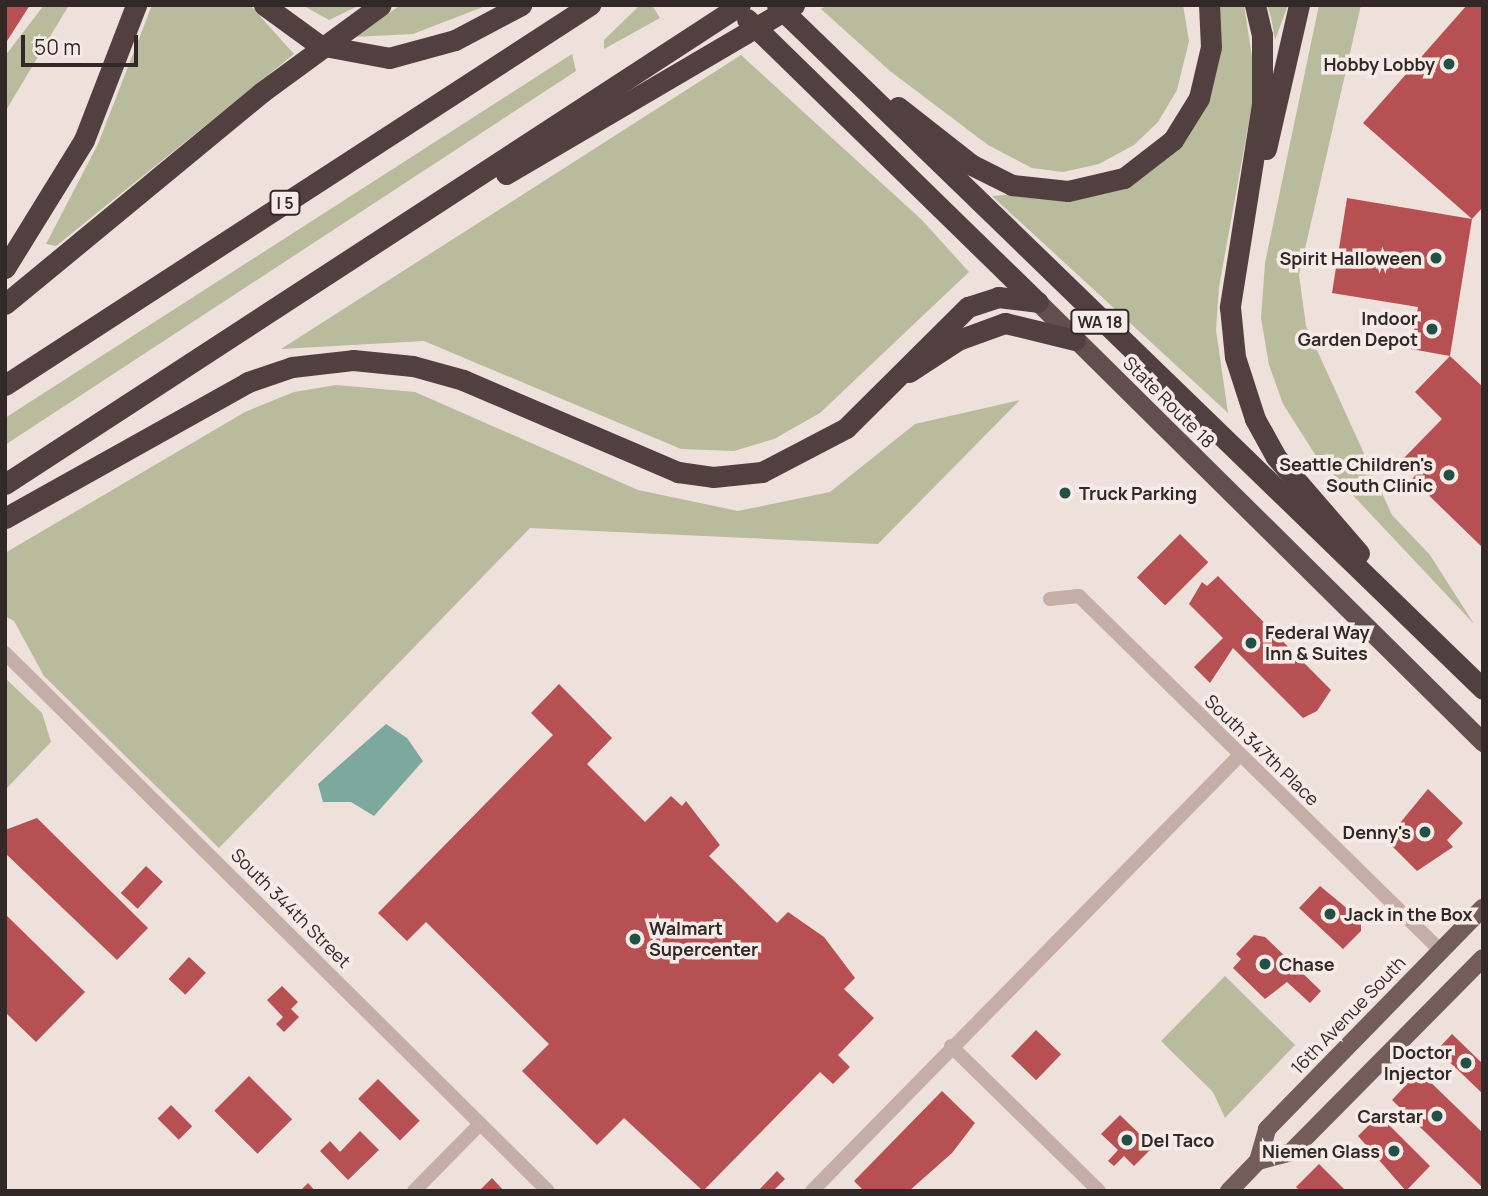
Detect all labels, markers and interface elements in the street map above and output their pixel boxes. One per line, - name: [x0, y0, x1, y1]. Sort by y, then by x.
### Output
- scale bar: [24, 21, 142, 65]
- text: 50 m: [34, 33, 81, 61]
- place label: Hobby Lobby: [1323, 53, 1435, 75]
- marker: Hobby Lobby: [1441, 56, 1457, 72]
- road number: I 5: [269, 190, 301, 216]
- place label: Spirit Halloween: [1279, 247, 1422, 269]
- marker: Spirit Halloween: [1428, 250, 1444, 266]
- place label: Indoor Garden Depot: [1298, 308, 1418, 350]
- road number: WA 18: [1070, 310, 1130, 334]
- marker: Indoor Garden Depot: [1424, 321, 1440, 337]
- street label: State Route 18: [1119, 352, 1219, 452]
- place label: Seattle Children's South Clinic: [1279, 454, 1433, 496]
- marker: Seattle Children's South Clinic: [1439, 465, 1459, 485]
- place label: Truck Parking: [1079, 482, 1197, 504]
- marker: Truck Parking: [1057, 485, 1073, 501]
- place label: Federal Way Inn & Suites: [1265, 622, 1370, 664]
- marker: Federal Way Inn & Suites: [1243, 635, 1259, 651]
- street label: South 347th Place: [1200, 690, 1324, 810]
- place label: Denny's: [1343, 821, 1411, 843]
- marker: Denny's: [1417, 824, 1433, 840]
- street label: South 344th Street: [227, 844, 355, 972]
- place label: Jack in the Box: [1344, 903, 1473, 925]
- marker: Jack in the Box: [1322, 906, 1338, 922]
- place label: Walmart Supercenter: [649, 918, 758, 960]
- marker: Walmart Supercenter: [627, 931, 643, 947]
- street label: 16th Avenue South: [1286, 952, 1410, 1078]
- place label: Chase: [1279, 953, 1335, 975]
- marker: Chase: [1257, 956, 1273, 972]
- place label: Doctor Injector: [1384, 1042, 1452, 1084]
- marker: Doctor Injector: [1458, 1055, 1474, 1071]
- place label: Carstar: [1357, 1105, 1423, 1127]
- marker: Carstar: [1429, 1108, 1445, 1124]
- place label: Del Taco: [1141, 1129, 1214, 1151]
- marker: Del Taco: [1119, 1132, 1135, 1148]
- place label: Niemen Glass: [1262, 1140, 1380, 1162]
- marker: Niemen Glass: [1386, 1143, 1402, 1159]

